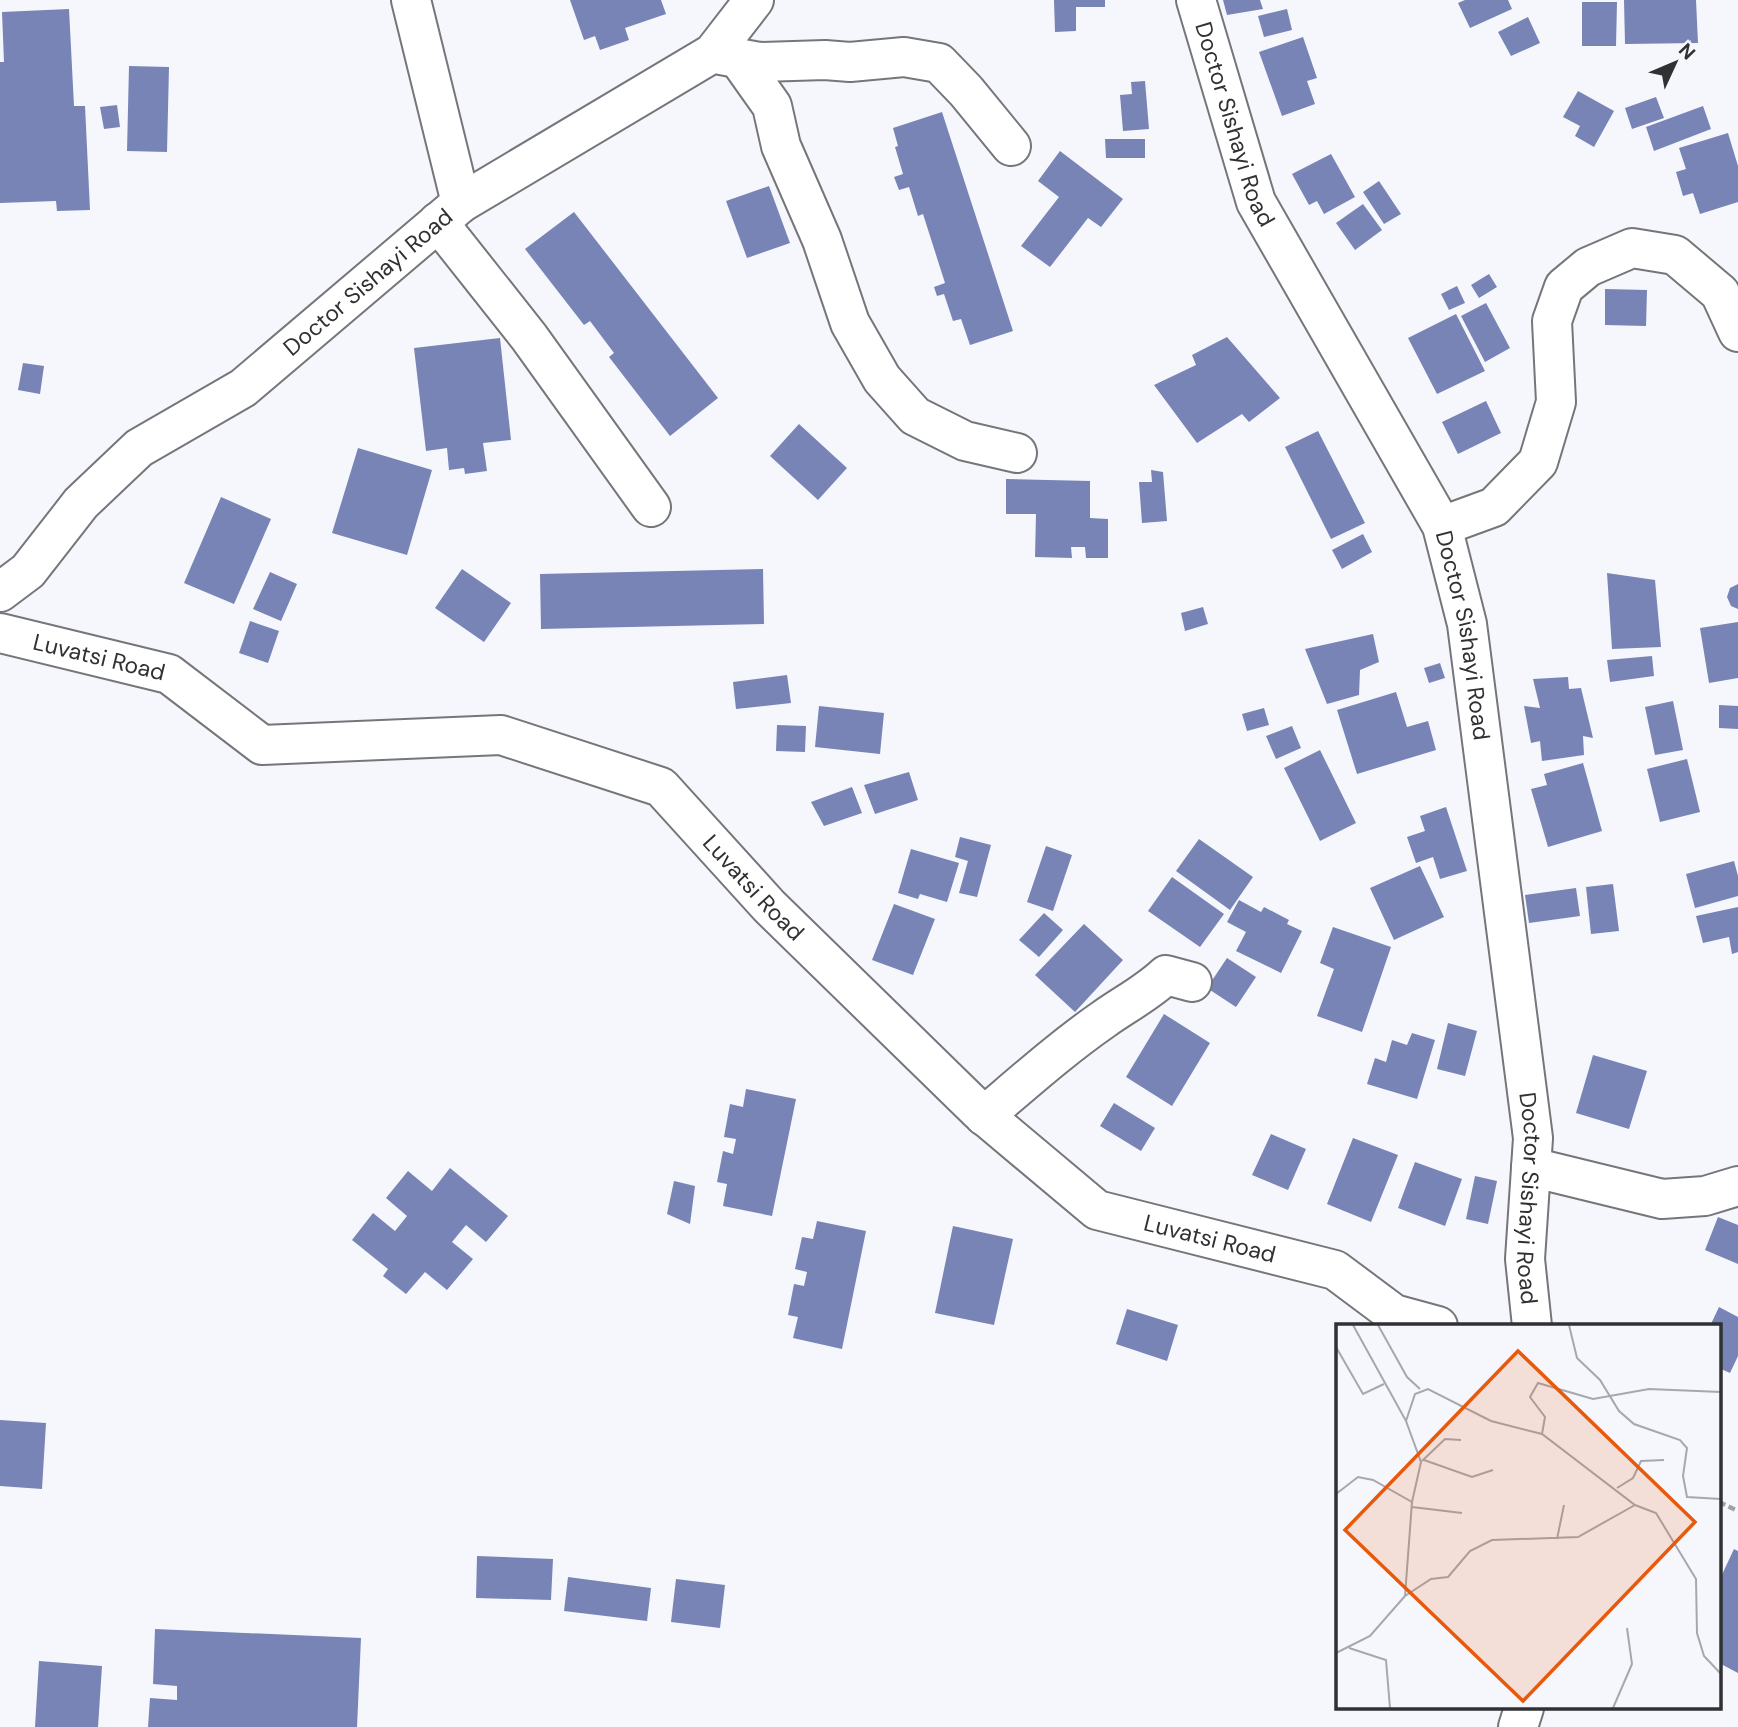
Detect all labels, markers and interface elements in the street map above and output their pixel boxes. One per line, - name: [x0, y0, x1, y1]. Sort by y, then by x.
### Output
- street label: Doctor Sishayi Road: [1188, 18, 1282, 232]
- north arrow: [1640, 28, 1710, 98]
- text: N: [1673, 38, 1701, 65]
- street label: Doctor Sishayi Road: [277, 202, 459, 362]
- street label: Doctor Sishayi Road: [1429, 527, 1497, 742]
- street label: Luvatsi Road: [30, 627, 168, 688]
- street label: Luvatsi Road: [696, 828, 811, 947]
- street label: Doctor Sishayi Road: [1510, 1090, 1548, 1306]
- street label: Luvatsi Road: [1141, 1207, 1279, 1269]
- inset map: [1336, 1324, 1720, 1710]

